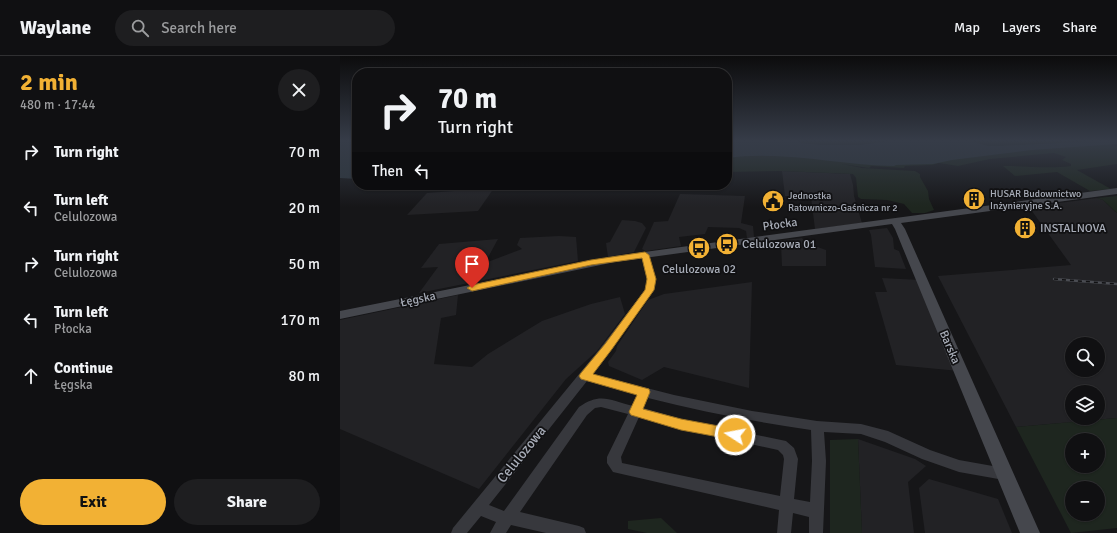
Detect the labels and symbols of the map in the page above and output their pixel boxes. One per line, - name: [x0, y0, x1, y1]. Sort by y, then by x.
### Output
- building icon: HUSAR Budownictwo Inżynieryjne S.A.: [961, 186, 987, 212]
- public building icon: Jednostka Ratowniczo-Gaśnicza nr 2: [760, 188, 786, 214]
- place label: HUSAR Budownictwo Inżynieryjne S.A.: [990, 188, 1081, 212]
- place label: Jednostka Ratowniczo-Gaśnicza nr 2: [788, 190, 898, 214]
- street label: Płocka: [762, 215, 798, 234]
- building icon: INSTALNOVA: [1012, 215, 1038, 241]
- place label: INSTALNOVA: [1040, 221, 1107, 236]
- bus stop icon: Celulozowa 01: [714, 231, 740, 257]
- bus stop icon: Celulozowa 02: [686, 235, 712, 261]
- place label: Celulozowa 01: [742, 237, 816, 252]
- pin: [455, 247, 489, 288]
- place label: Celulozowa 02: [662, 262, 736, 277]
- street label: Łęgska: [399, 288, 437, 311]
- street label: Barska: [936, 328, 963, 366]
- position arrow: [714, 414, 756, 456]
- street label: Celulozowa: [493, 422, 549, 486]

